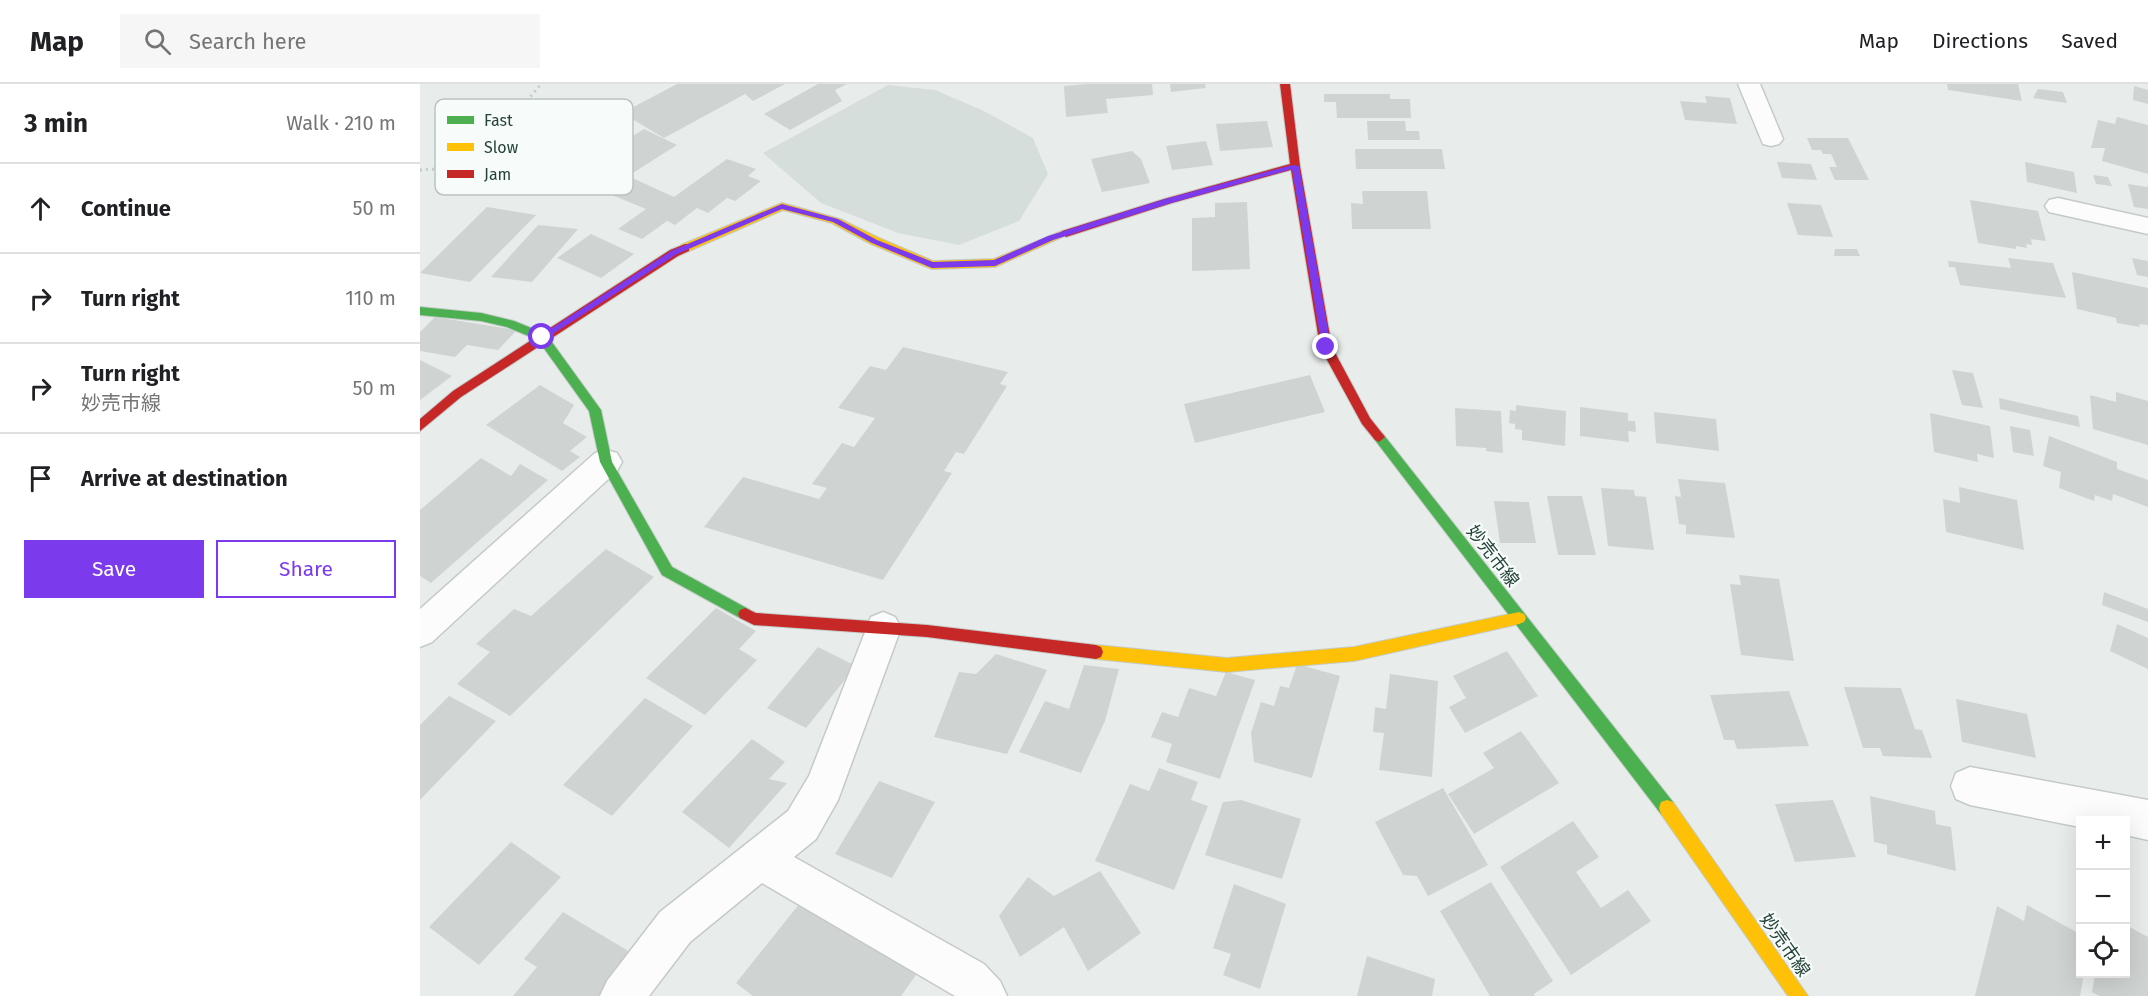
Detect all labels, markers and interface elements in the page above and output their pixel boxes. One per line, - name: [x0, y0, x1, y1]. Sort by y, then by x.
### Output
- search box: [120, 14, 540, 68]
- text: Map: [30, 25, 84, 58]
- icon: search: [141, 25, 174, 58]
- text: Search here: [189, 28, 307, 55]
- text: Map: [1859, 28, 1899, 54]
- text: Directions: [1932, 28, 2028, 54]
- text: Saved: [2061, 28, 2118, 54]
- legend: [435, 99, 633, 195]
- text: 3 min: [24, 108, 88, 139]
- text: Walk · 210 m: [286, 111, 396, 135]
- text: Fast: [484, 111, 513, 130]
- text: Slow: [484, 138, 519, 157]
- text: Jam: [484, 165, 511, 184]
- icon: ahead: [24, 192, 57, 225]
- text: Continue: [81, 195, 171, 222]
- text: 50 m: [352, 196, 396, 220]
- icon: right: [24, 282, 57, 315]
- text: Turn right: [81, 285, 180, 312]
- text: 110 m: [345, 286, 396, 310]
- route start: [528, 323, 554, 349]
- route end: [1312, 333, 1338, 359]
- text: Turn right: [81, 360, 180, 387]
- icon: right: [24, 372, 57, 405]
- text: 50 m: [352, 376, 396, 400]
- text: 妙売市線: [81, 391, 161, 415]
- icon: arrive: [24, 462, 57, 495]
- text: Arrive at destination: [81, 465, 288, 492]
- street label: 妙売市線: [1462, 521, 1524, 591]
- button: Save: [24, 540, 204, 598]
- button: Share: [216, 540, 396, 598]
- map controls: [2076, 816, 2130, 978]
- button: +: [2076, 816, 2130, 870]
- button: −: [2076, 870, 2130, 924]
- street label: 妙売市線: [1755, 909, 1815, 981]
- button: locate: [2076, 924, 2130, 978]

